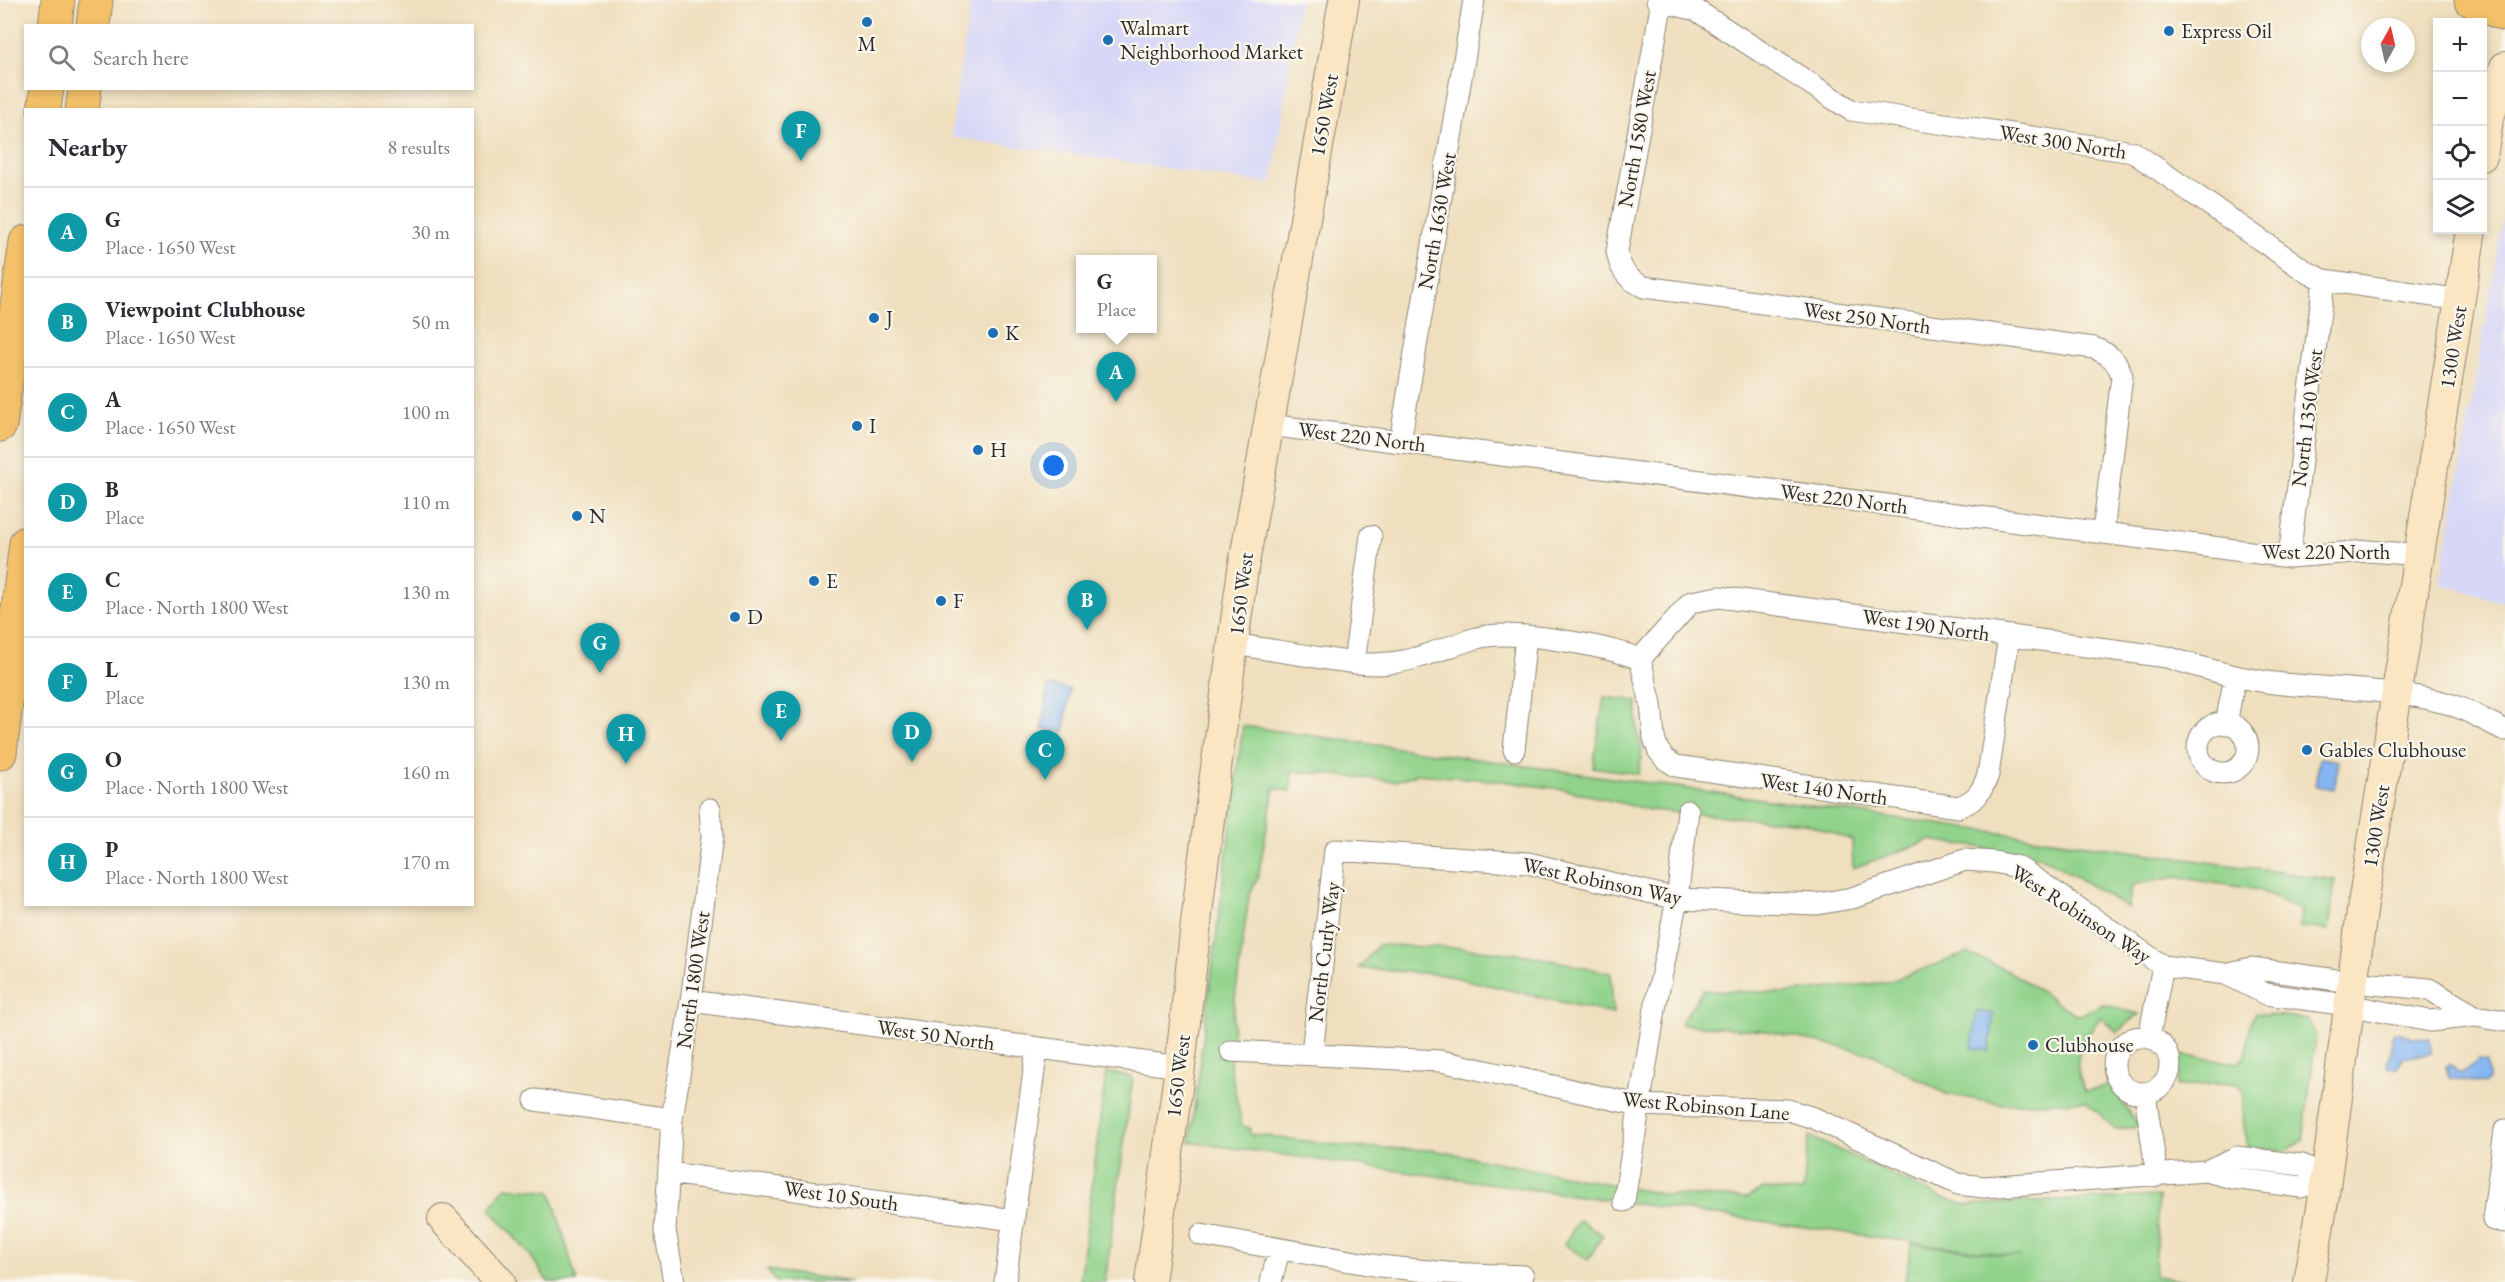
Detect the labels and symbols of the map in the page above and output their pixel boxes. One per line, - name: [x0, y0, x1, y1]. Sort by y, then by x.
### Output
- place label: Walmart Neighborhood Market: [1120, 14, 1304, 65]
- marker: M: [860, 15, 874, 29]
- place label: Express Oil: [2181, 17, 2272, 44]
- north arrow: [2361, 18, 2415, 72]
- marker: Express Oil: [2162, 24, 2176, 38]
- place label: M: [858, 30, 877, 57]
- marker: Walmart Neighborhood Market: [1101, 33, 1115, 47]
- street label: North 1580 West: [1611, 68, 1662, 210]
- street label: 1650 West: [1303, 71, 1344, 158]
- pin: F: [782, 112, 820, 161]
- street label: West 300 North: [1997, 118, 2129, 165]
- street label: North 1630 West: [1411, 150, 1462, 292]
- street label: West 250 North: [1801, 295, 1933, 340]
- street label: 1300 West: [2433, 303, 2472, 390]
- place label: J: [884, 304, 893, 331]
- marker: J: [867, 311, 881, 325]
- place label: K: [1005, 319, 1020, 346]
- marker: K: [986, 326, 1000, 340]
- street label: North 1350 West: [2285, 347, 2328, 489]
- pin: A: [1096, 352, 1136, 402]
- place label: I: [869, 412, 876, 439]
- street label: West 220 North: [1296, 415, 1428, 458]
- marker: I: [850, 419, 864, 433]
- place label: H: [990, 436, 1007, 463]
- marker: H: [971, 443, 985, 457]
- your location: [1039, 451, 1068, 480]
- street label: West 220 North: [1778, 477, 1910, 520]
- place label: N: [589, 502, 606, 529]
- marker: N: [570, 509, 584, 523]
- street label: West 220 North: [2262, 538, 2391, 565]
- street label: 1650 West: [1222, 551, 1259, 637]
- place label: E: [826, 567, 838, 594]
- marker: E: [807, 574, 821, 588]
- pin: B: [1068, 580, 1106, 630]
- place label: F: [953, 587, 964, 614]
- marker: F: [934, 594, 948, 608]
- street label: West 190 North: [1860, 602, 1992, 647]
- place label: D: [747, 603, 763, 630]
- marker: D: [728, 610, 742, 624]
- pin: G: [580, 624, 620, 673]
- pin: E: [762, 692, 800, 741]
- pin: D: [892, 712, 932, 762]
- pin: H: [606, 714, 646, 764]
- pin: C: [1026, 730, 1064, 780]
- place label: Gables Clubhouse: [2319, 736, 2466, 763]
- marker: Gables Clubhouse: [2300, 743, 2314, 757]
- street label: West 140 North: [1758, 766, 1890, 811]
- street label: 1300 West: [2356, 782, 2395, 869]
- street label: West Robinson Way: [1520, 850, 1685, 911]
- street label: West Robinson Way: [2006, 858, 2157, 970]
- street label: North Curly Way: [1301, 879, 1346, 1024]
- street label: North 1800 West: [669, 909, 716, 1051]
- street label: West 50 North: [875, 1013, 997, 1056]
- place label: Clubhouse: [2045, 1031, 2134, 1058]
- street label: 1650 West: [1159, 1033, 1196, 1119]
- marker: Clubhouse: [2026, 1038, 2040, 1052]
- street label: West Robinson Lane: [1621, 1085, 1791, 1126]
- street label: West 10 South: [782, 1174, 901, 1217]

